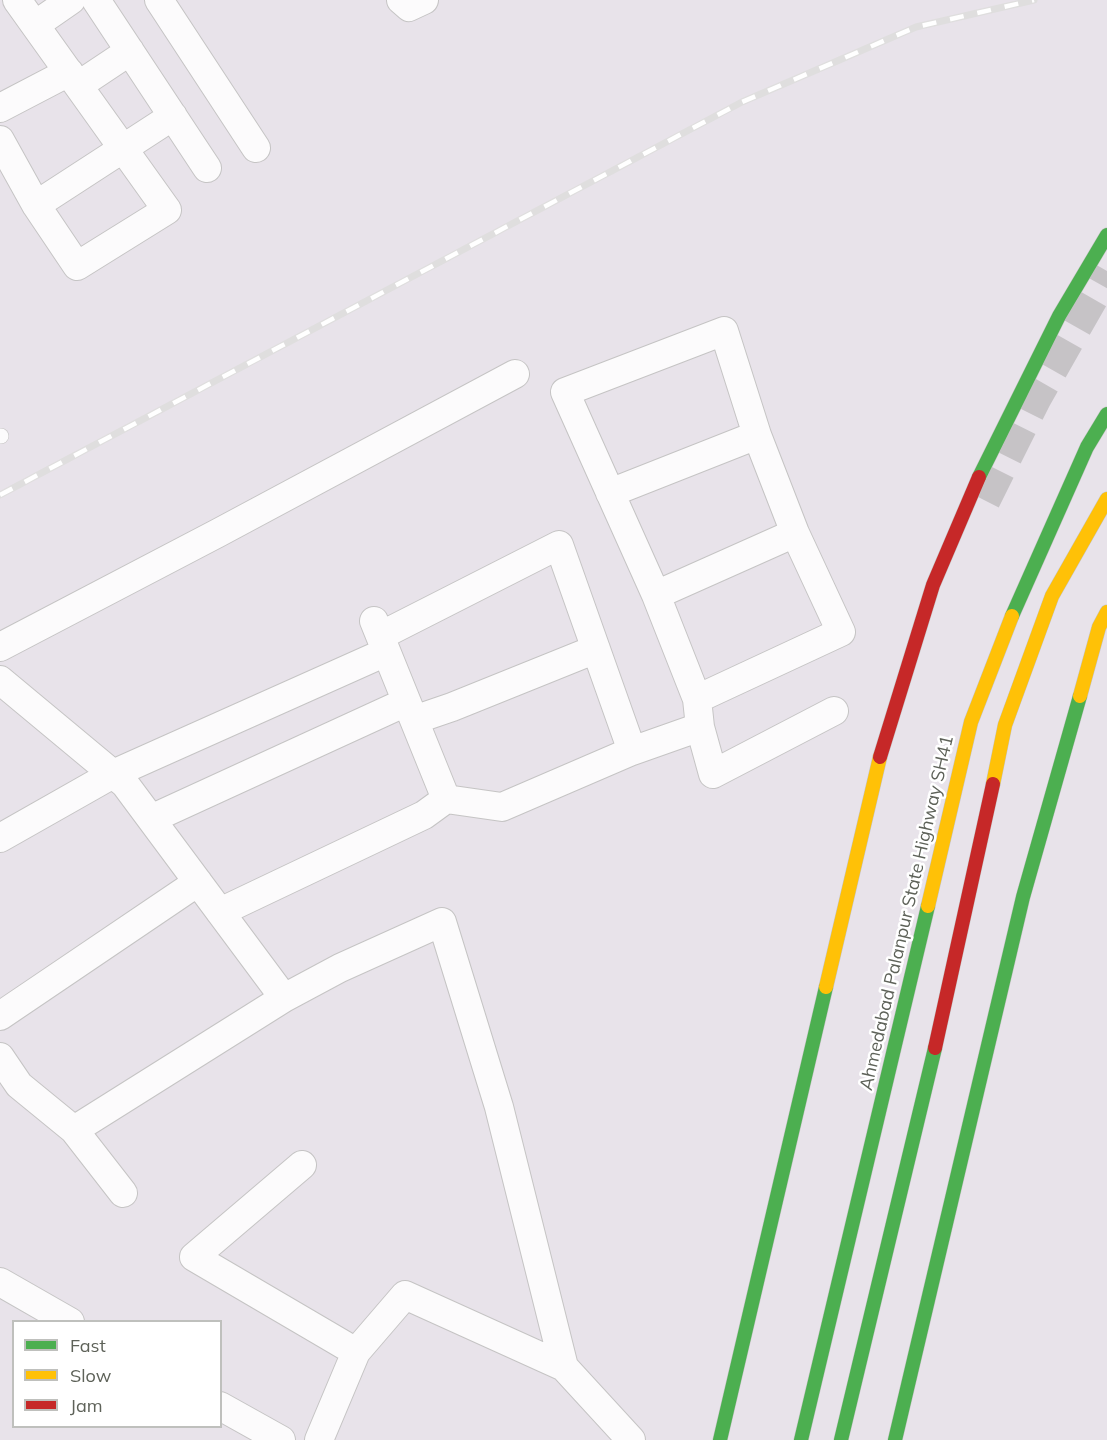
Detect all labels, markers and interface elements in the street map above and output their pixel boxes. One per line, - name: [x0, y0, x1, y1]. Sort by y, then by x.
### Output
- street label: Ahmedabad Palanpur State Highway SH41: [856, 733, 958, 1093]
- legend: [12, 1320, 222, 1428]
- text: Fast: [70, 1334, 106, 1357]
- text: Slow: [70, 1364, 111, 1387]
- text: Jam: [70, 1394, 103, 1417]

